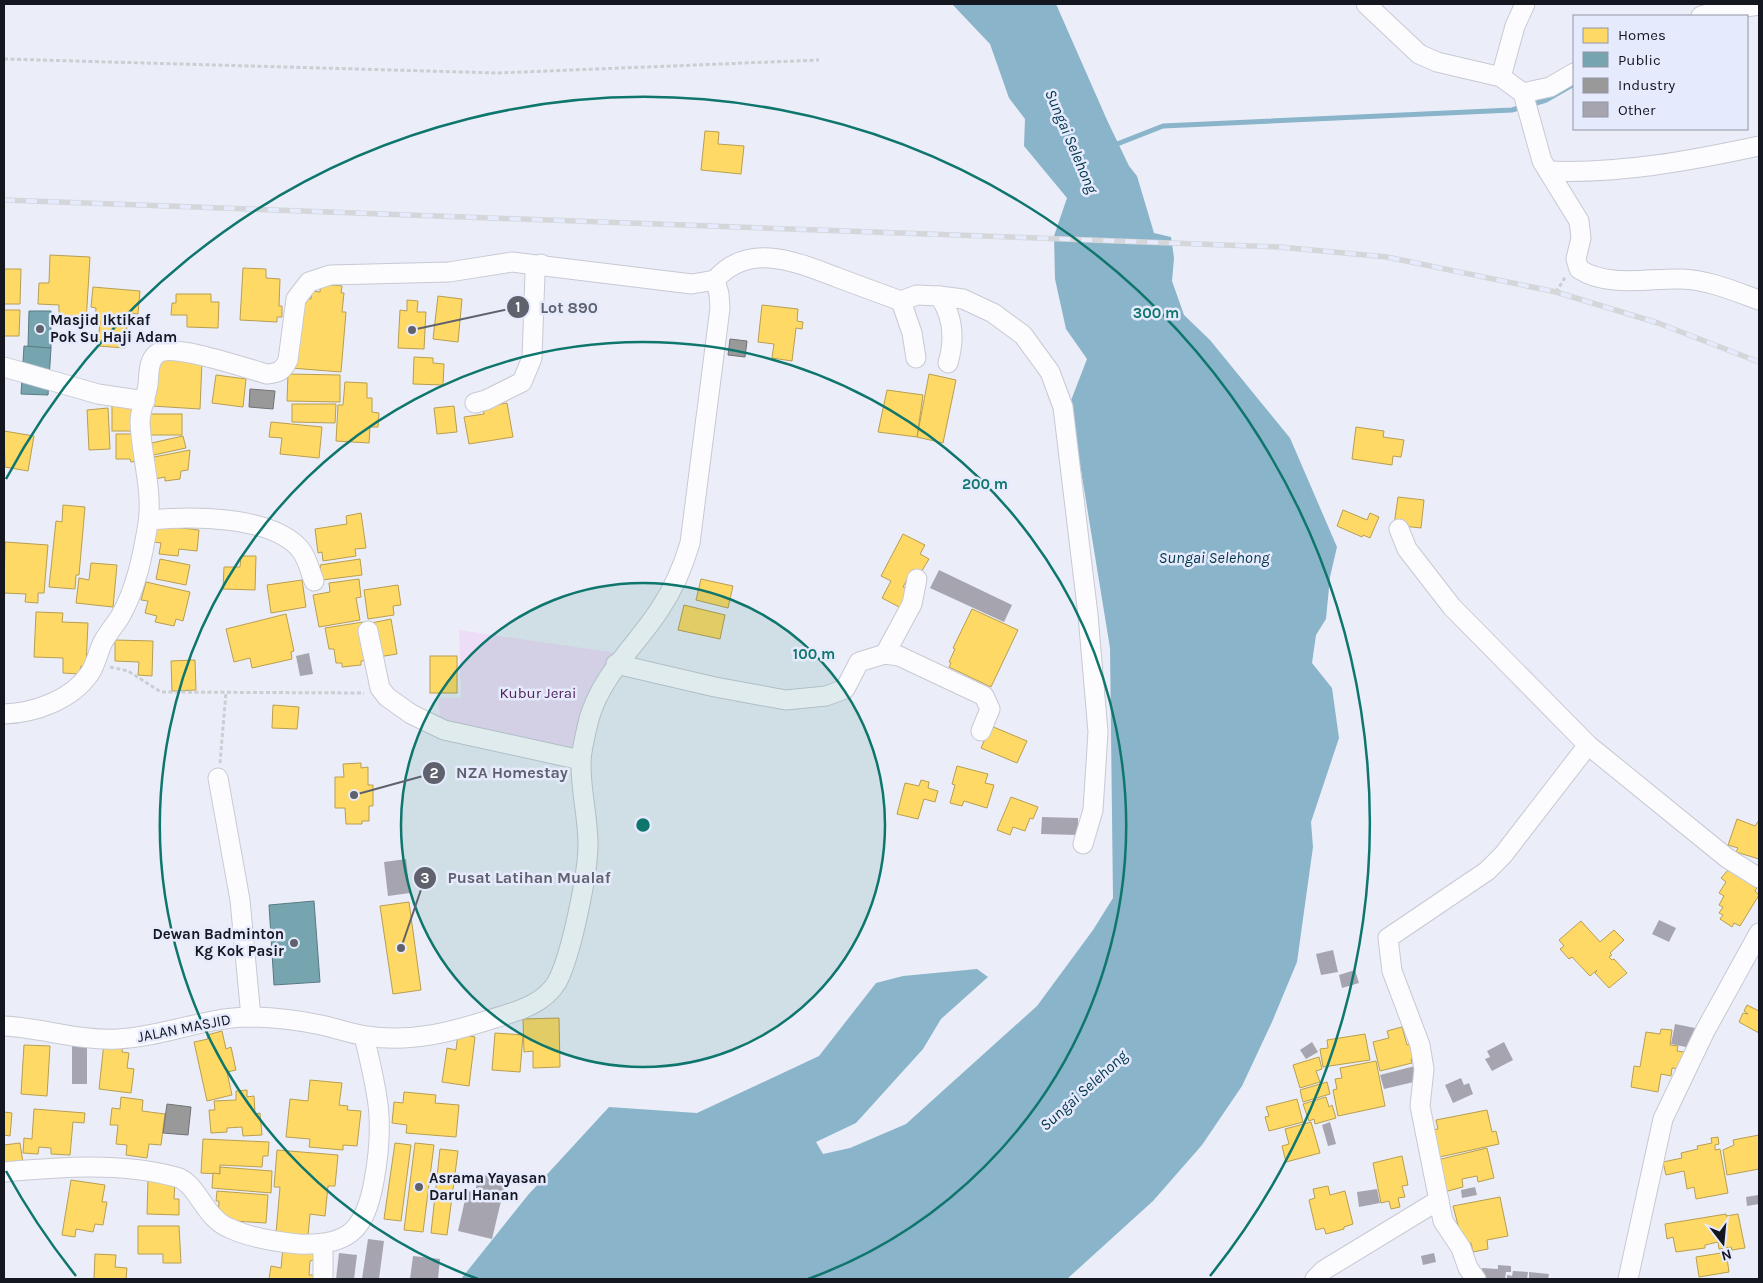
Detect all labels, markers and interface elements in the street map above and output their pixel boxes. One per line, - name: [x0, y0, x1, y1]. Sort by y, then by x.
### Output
- legend: [1573, 15, 1748, 130]
- text: Homes: [1618, 26, 1666, 44]
- text: Public: [1618, 51, 1661, 69]
- text: Industry: [1618, 76, 1675, 94]
- water label: Sungai Selehong: [1041, 86, 1102, 197]
- text: Other: [1618, 101, 1656, 119]
- callout: Lot 890: [506, 291, 608, 322]
- text: 1: [515, 298, 521, 316]
- text: Lot 890: [540, 298, 598, 317]
- text: 300 m: [1133, 304, 1179, 322]
- place label: Masjid Iktikaf Pok Su Haji Adam: [50, 311, 177, 346]
- marker: Masjid Iktikaf Pok Su Haji Adam: [34, 323, 46, 335]
- text: 200 m: [962, 475, 1008, 493]
- water label: Sungai Selehong: [1159, 548, 1270, 567]
- text: 100 m: [793, 645, 835, 663]
- park label: Kubur Jerai: [499, 684, 577, 702]
- callout: NZA Homestay: [422, 757, 578, 788]
- text: NZA Homestay: [456, 763, 568, 782]
- text: 2: [429, 764, 439, 782]
- centre of rings: [634, 816, 652, 834]
- callout: Pusat Latihan Mualaf: [413, 862, 621, 893]
- text: Pusat Latihan Mualaf: [447, 868, 611, 887]
- text: 3: [420, 869, 430, 887]
- place label: Dewan Badminton Kg Kok Pasir: [153, 925, 284, 960]
- marker: Dewan Badminton Kg Kok Pasir: [288, 937, 300, 949]
- street label: JALAN MASJID: [136, 1010, 232, 1046]
- water label: Sungai Selehong: [1036, 1046, 1132, 1135]
- place label: Asrama Yayasan Darul Hanan: [429, 1169, 547, 1204]
- marker: Asrama Yayasan Darul Hanan: [413, 1181, 425, 1193]
- north arrow: [1698, 1218, 1748, 1268]
- text: N: [1719, 1245, 1734, 1265]

